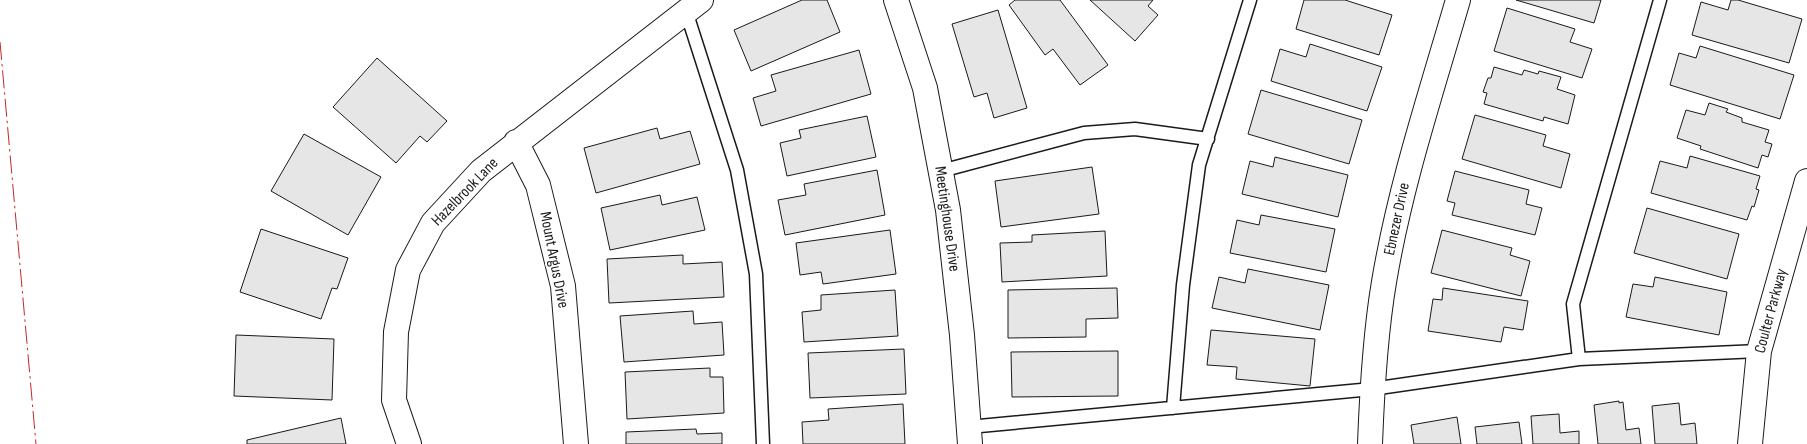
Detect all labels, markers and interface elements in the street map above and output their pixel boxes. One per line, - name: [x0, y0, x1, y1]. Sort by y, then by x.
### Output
- street label: Hazelbrook Lane: [428, 154, 502, 230]
- street label: Meetinghouse Drive: [930, 165, 964, 273]
- street label: Ebnezer Drive: [1380, 181, 1414, 257]
- street label: Mount Argus Drive: [535, 210, 573, 310]
- street label: Coulter Parkway: [1751, 267, 1791, 355]

